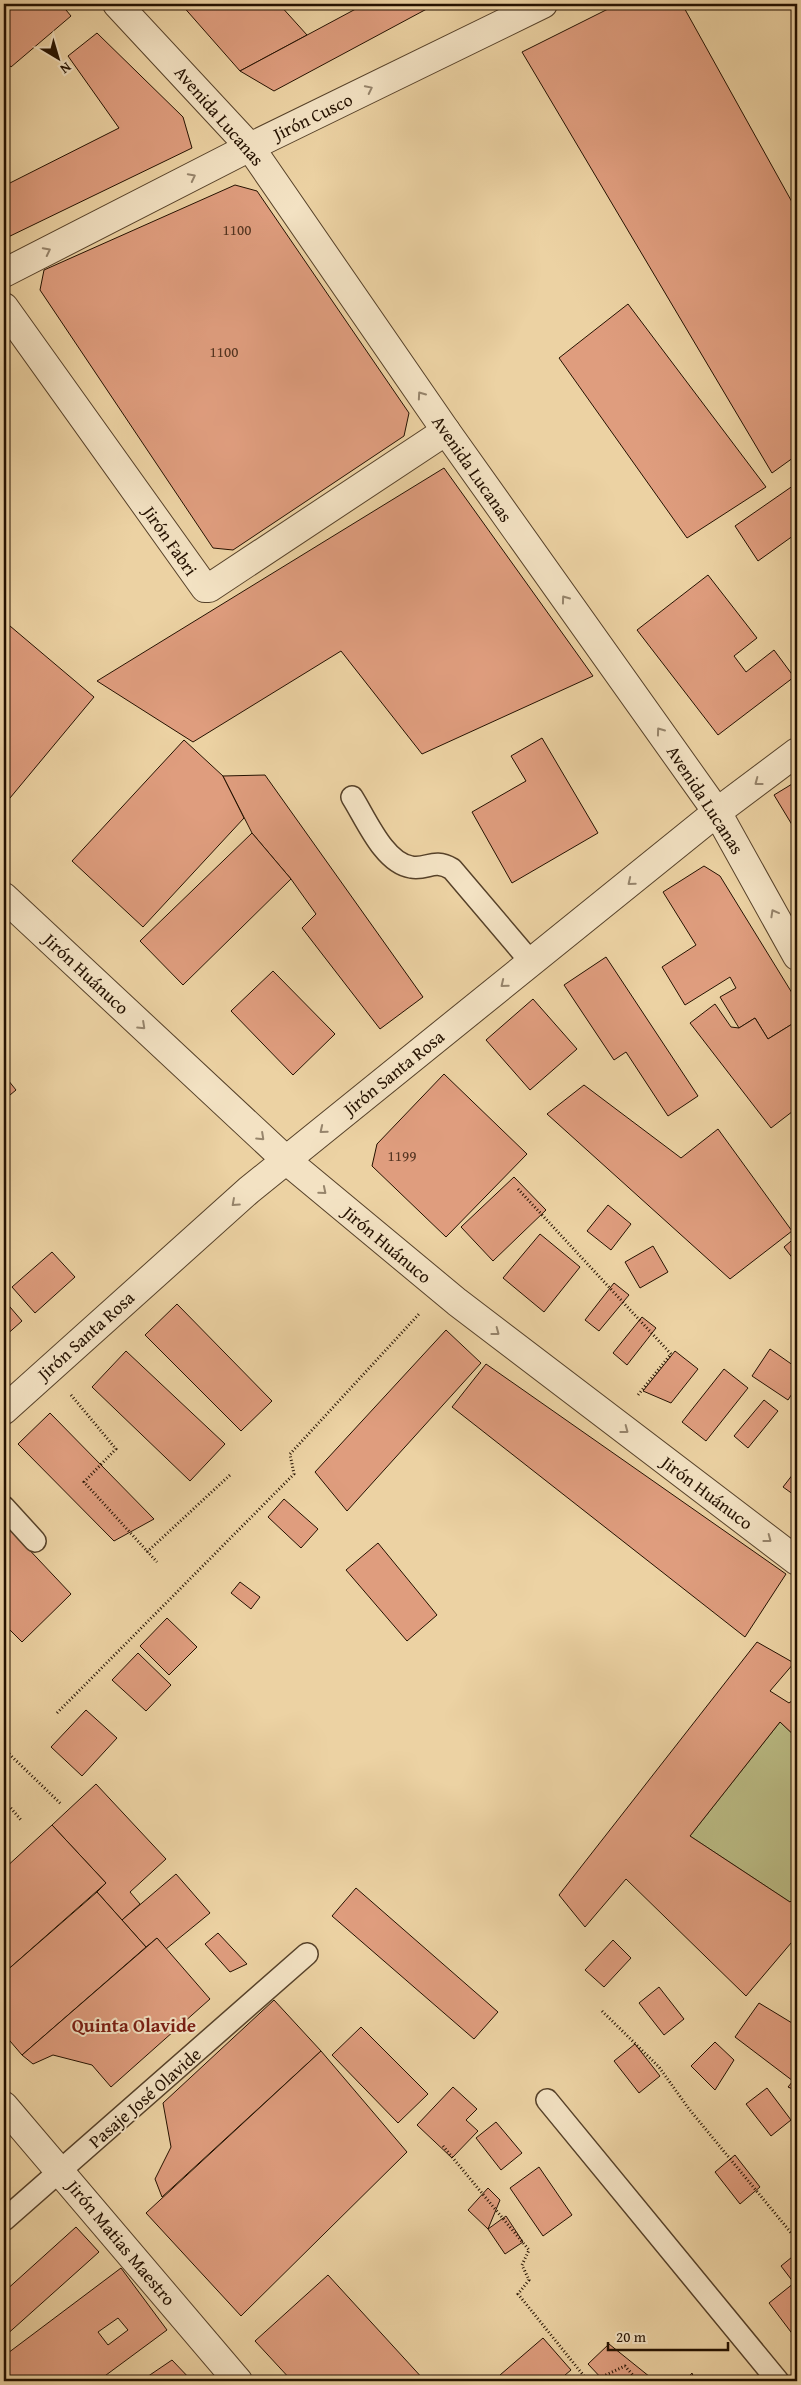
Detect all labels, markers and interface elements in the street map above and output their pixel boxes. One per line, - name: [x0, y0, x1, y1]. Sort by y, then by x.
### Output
- north arrow: [32, 32, 82, 82]
- text: N: [56, 57, 76, 79]
- street label: Avenida Lucanas: [168, 60, 271, 172]
- one-way arrow: [364, 85, 373, 95]
- street label: Jirón Cusco: [267, 86, 357, 148]
- one-way arrow: [187, 173, 196, 183]
- house number: 1100: [223, 219, 251, 240]
- one-way arrow: [42, 247, 51, 257]
- house number: 1100: [210, 341, 238, 362]
- one-way arrow: [418, 391, 427, 401]
- street label: Avenida Lucanas: [425, 410, 519, 528]
- street label: Jirón Fabri: [135, 499, 204, 581]
- one-way arrow: [562, 595, 571, 605]
- one-way arrow: [657, 728, 666, 737]
- street label: Avenida Lucanas: [660, 740, 751, 860]
- one-way arrow: [755, 776, 764, 784]
- one-way arrow: [627, 877, 636, 886]
- one-way arrow: [770, 910, 780, 919]
- street label: Jirón Huánuco: [36, 925, 135, 1021]
- one-way arrow: [501, 979, 510, 987]
- one-way arrow: [136, 1020, 145, 1029]
- street label: Jirón Santa Rosa: [336, 1023, 450, 1123]
- one-way arrow: [320, 1125, 329, 1133]
- one-way arrow: [255, 1131, 264, 1140]
- house number: 1199: [388, 1145, 416, 1166]
- one-way arrow: [317, 1186, 326, 1194]
- one-way arrow: [232, 1197, 241, 1206]
- street label: Jirón Huánuco: [336, 1198, 438, 1290]
- street label: Jirón Santa Rosa: [30, 1284, 141, 1388]
- one-way arrow: [490, 1326, 499, 1334]
- one-way arrow: [619, 1425, 628, 1433]
- street label: Jirón Huánuco: [654, 1448, 759, 1536]
- one-way arrow: [762, 1533, 772, 1542]
- district label: Quinta Olavide: [72, 2011, 196, 2039]
- street label: Pasaje José Olavide: [82, 2041, 207, 2154]
- street label: Jirón Matias Maestro: [59, 2172, 182, 2312]
- scale bar: [608, 2320, 728, 2352]
- text: 20 m: [616, 2326, 647, 2347]

